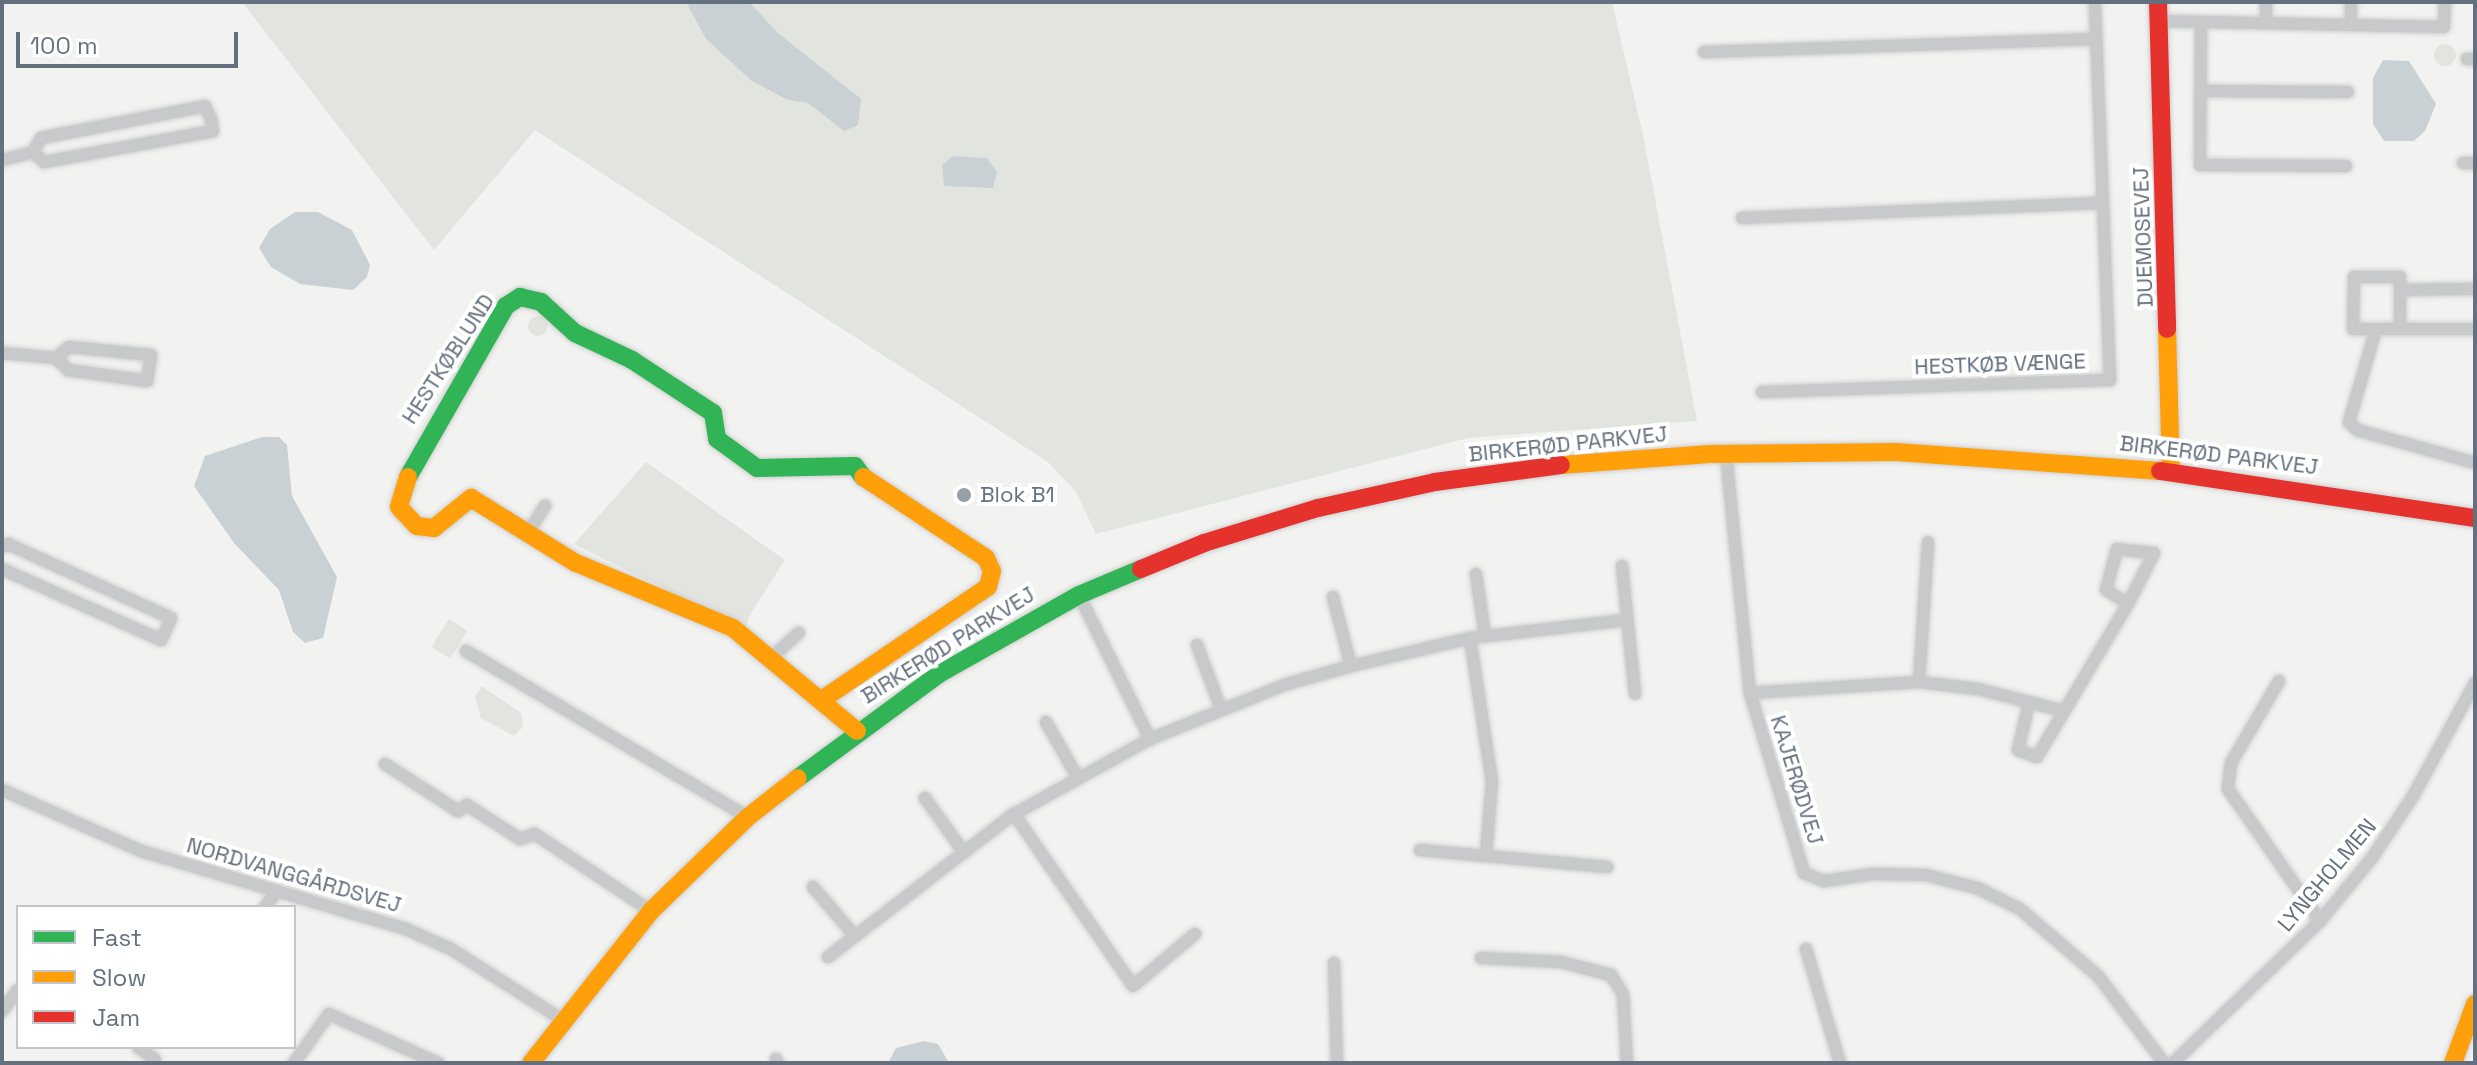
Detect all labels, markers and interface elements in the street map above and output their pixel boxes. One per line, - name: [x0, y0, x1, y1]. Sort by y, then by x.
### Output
- scale bar: [20, 16, 242, 66]
- text: 100 m: [30, 30, 98, 61]
- street label: DUEMOSEVEJ: [2127, 166, 2159, 308]
- street label: HESTKØBLUND: [396, 289, 500, 429]
- street label: HESTKØB VÆNGE: [1914, 348, 2086, 380]
- street label: BIRKERØD PARKVEJ: [1467, 420, 1669, 468]
- street label: BIRKERØD PARKVEJ: [2118, 430, 2320, 480]
- place label: Blok B1: [980, 482, 1055, 508]
- marker: Blok B1: [955, 486, 973, 504]
- street label: BIRKERØD PARKVEJ: [856, 581, 1040, 709]
- street label: KAJERØDVEJ: [1765, 712, 1829, 848]
- street label: LYNGHOLMEN: [2272, 813, 2382, 937]
- street label: NORDVANGGÅRDSVEJ: [184, 832, 404, 918]
- legend: [16, 905, 296, 1049]
- text: Fast: [92, 922, 142, 953]
- text: Slow: [92, 962, 146, 993]
- text: Jam: [92, 1002, 140, 1033]

